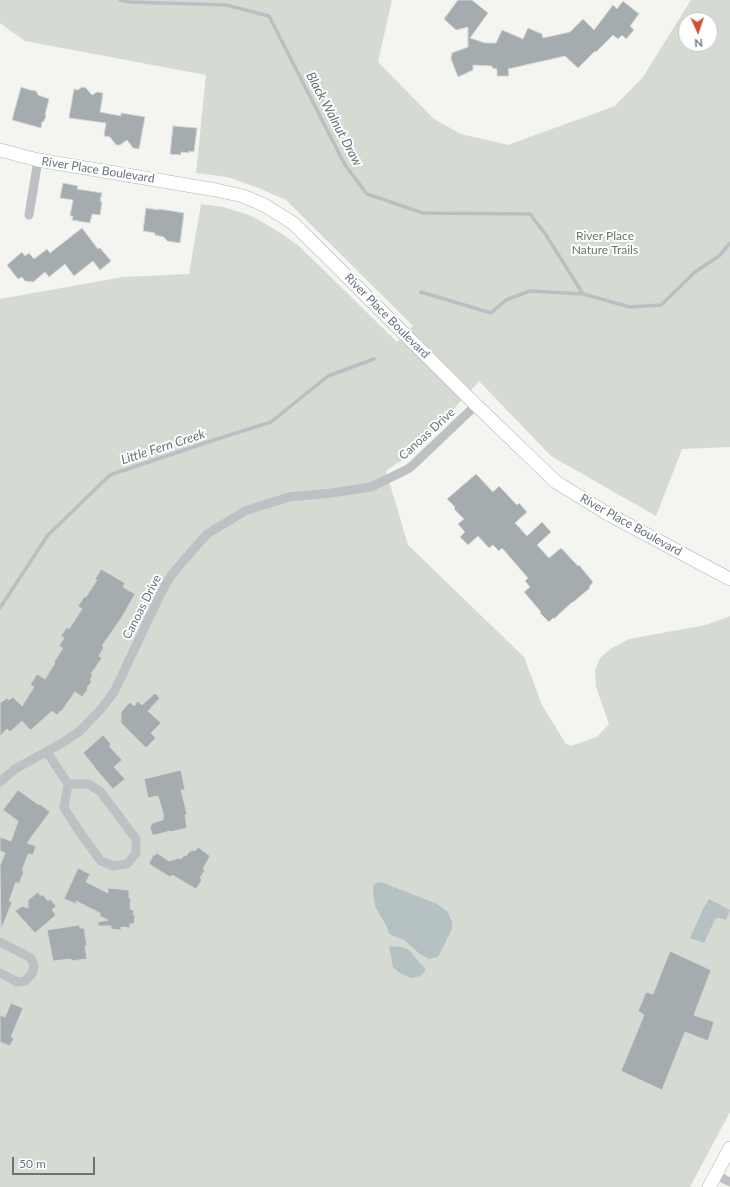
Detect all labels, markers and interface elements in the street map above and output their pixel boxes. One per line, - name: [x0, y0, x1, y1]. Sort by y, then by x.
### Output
- north arrow: [678, 12, 718, 52]
- text: N: [694, 37, 703, 50]
- water label: Black Walnut Draw: [303, 69, 365, 169]
- street label: River Place Boulevard: [40, 154, 156, 186]
- park label: River Place Nature Trails: [572, 229, 638, 257]
- street label: River Place Boulevard: [342, 271, 432, 361]
- street label: Canoas Drive: [396, 405, 458, 463]
- water label: Little Fern Creek: [119, 426, 207, 468]
- street label: River Place Boulevard: [578, 491, 684, 559]
- street label: Canoas Drive: [120, 572, 164, 642]
- scale bar: [14, 1149, 97, 1175]
- text: 50 m: [19, 1156, 46, 1171]

